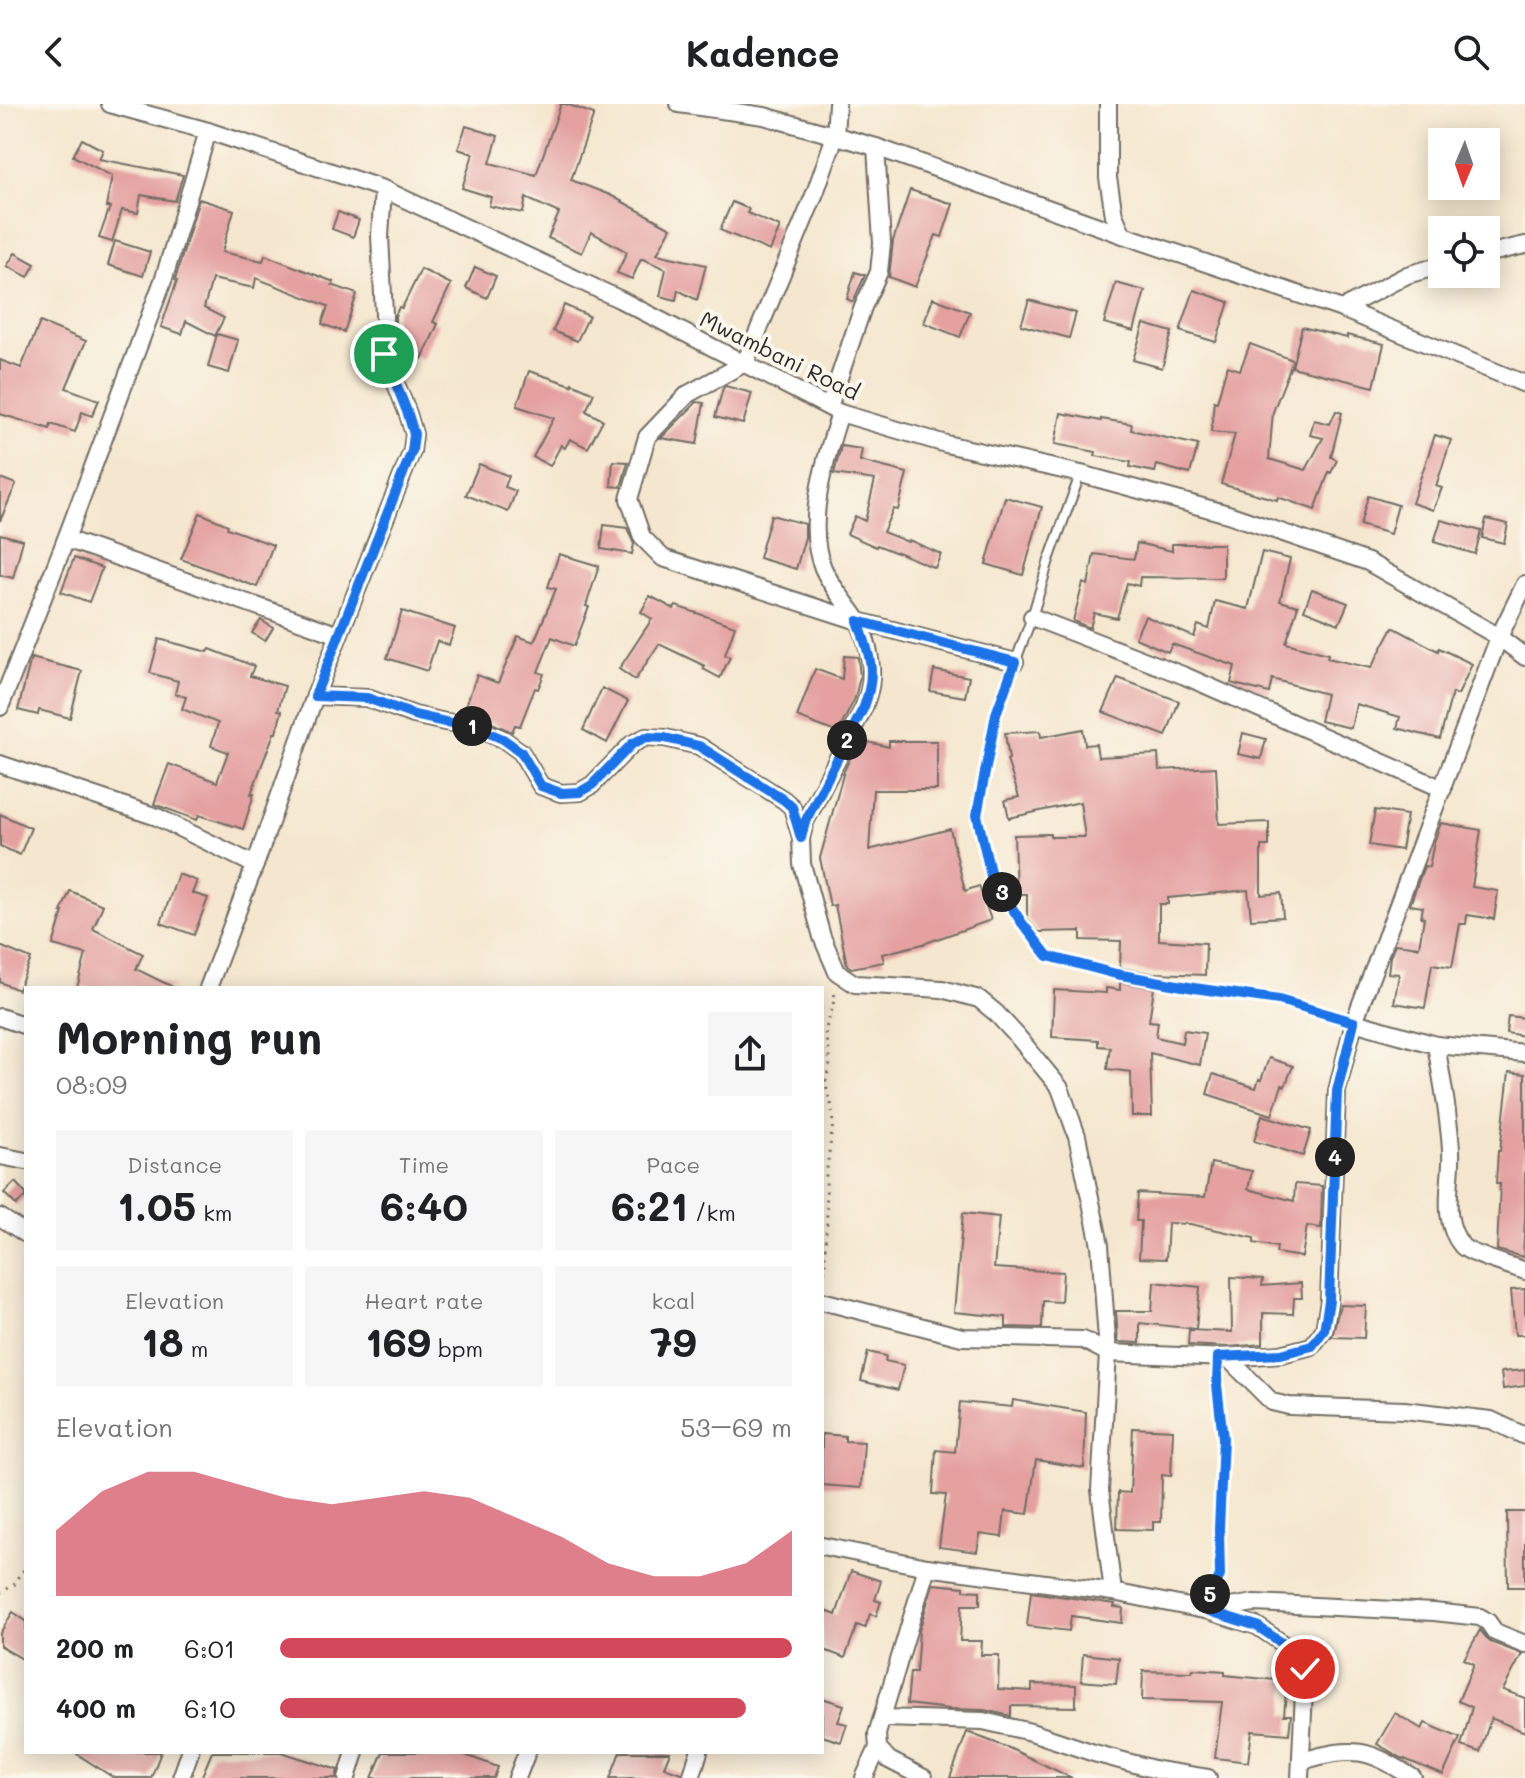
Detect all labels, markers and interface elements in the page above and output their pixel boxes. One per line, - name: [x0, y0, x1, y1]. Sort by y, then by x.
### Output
- text: Kadence: [686, 29, 839, 76]
- icon: back: [32, 30, 76, 74]
- icon: search: [1449, 30, 1493, 74]
- north arrow: [1428, 128, 1500, 200]
- map controls: [1428, 128, 1500, 288]
- button: locate: [1428, 216, 1500, 288]
- street label: Mwambani Road: [695, 304, 865, 406]
- pin: [350, 320, 418, 388]
- icon: arrive: [362, 332, 406, 376]
- pin: 1: [452, 706, 492, 746]
- text: 1: [467, 711, 477, 740]
- pin: 2: [827, 720, 867, 760]
- text: 2: [841, 725, 853, 754]
- pin: 3: [982, 872, 1022, 912]
- text: 3: [995, 877, 1009, 906]
- text: Morning run: [56, 1008, 322, 1065]
- button: share: [708, 1012, 792, 1096]
- text: 08:09: [56, 1067, 127, 1101]
- pin: 4: [1315, 1137, 1355, 1177]
- text: 4: [1328, 1142, 1342, 1171]
- text: Distance: [127, 1150, 222, 1179]
- text: Time: [399, 1150, 449, 1179]
- text: Pace: [646, 1150, 700, 1179]
- text: 1.05: [117, 1179, 196, 1231]
- text: 6:40: [380, 1179, 468, 1231]
- text: 6:21: [611, 1179, 688, 1231]
- text: km: [196, 1198, 232, 1227]
- text: /km: [688, 1198, 736, 1227]
- text: Elevation: [125, 1286, 224, 1315]
- text: Heart rate: [365, 1286, 483, 1315]
- text: kcal: [651, 1286, 695, 1315]
- text: 18: [141, 1315, 184, 1367]
- text: 169: [365, 1315, 431, 1367]
- text: 79: [650, 1315, 696, 1367]
- text: m: [184, 1334, 208, 1363]
- text: bpm: [431, 1334, 483, 1363]
- text: Elevation: [56, 1410, 173, 1444]
- text: 53–69 m: [680, 1410, 792, 1444]
- pin: 5: [1190, 1574, 1230, 1614]
- text: 5: [1204, 1579, 1216, 1608]
- text: 200 m: [56, 1631, 134, 1665]
- text: 6:01: [184, 1631, 235, 1665]
- pin: [1271, 1635, 1339, 1703]
- icon: check: [1283, 1647, 1327, 1691]
- text: 400 m: [56, 1691, 136, 1725]
- text: 6:10: [184, 1691, 235, 1725]

